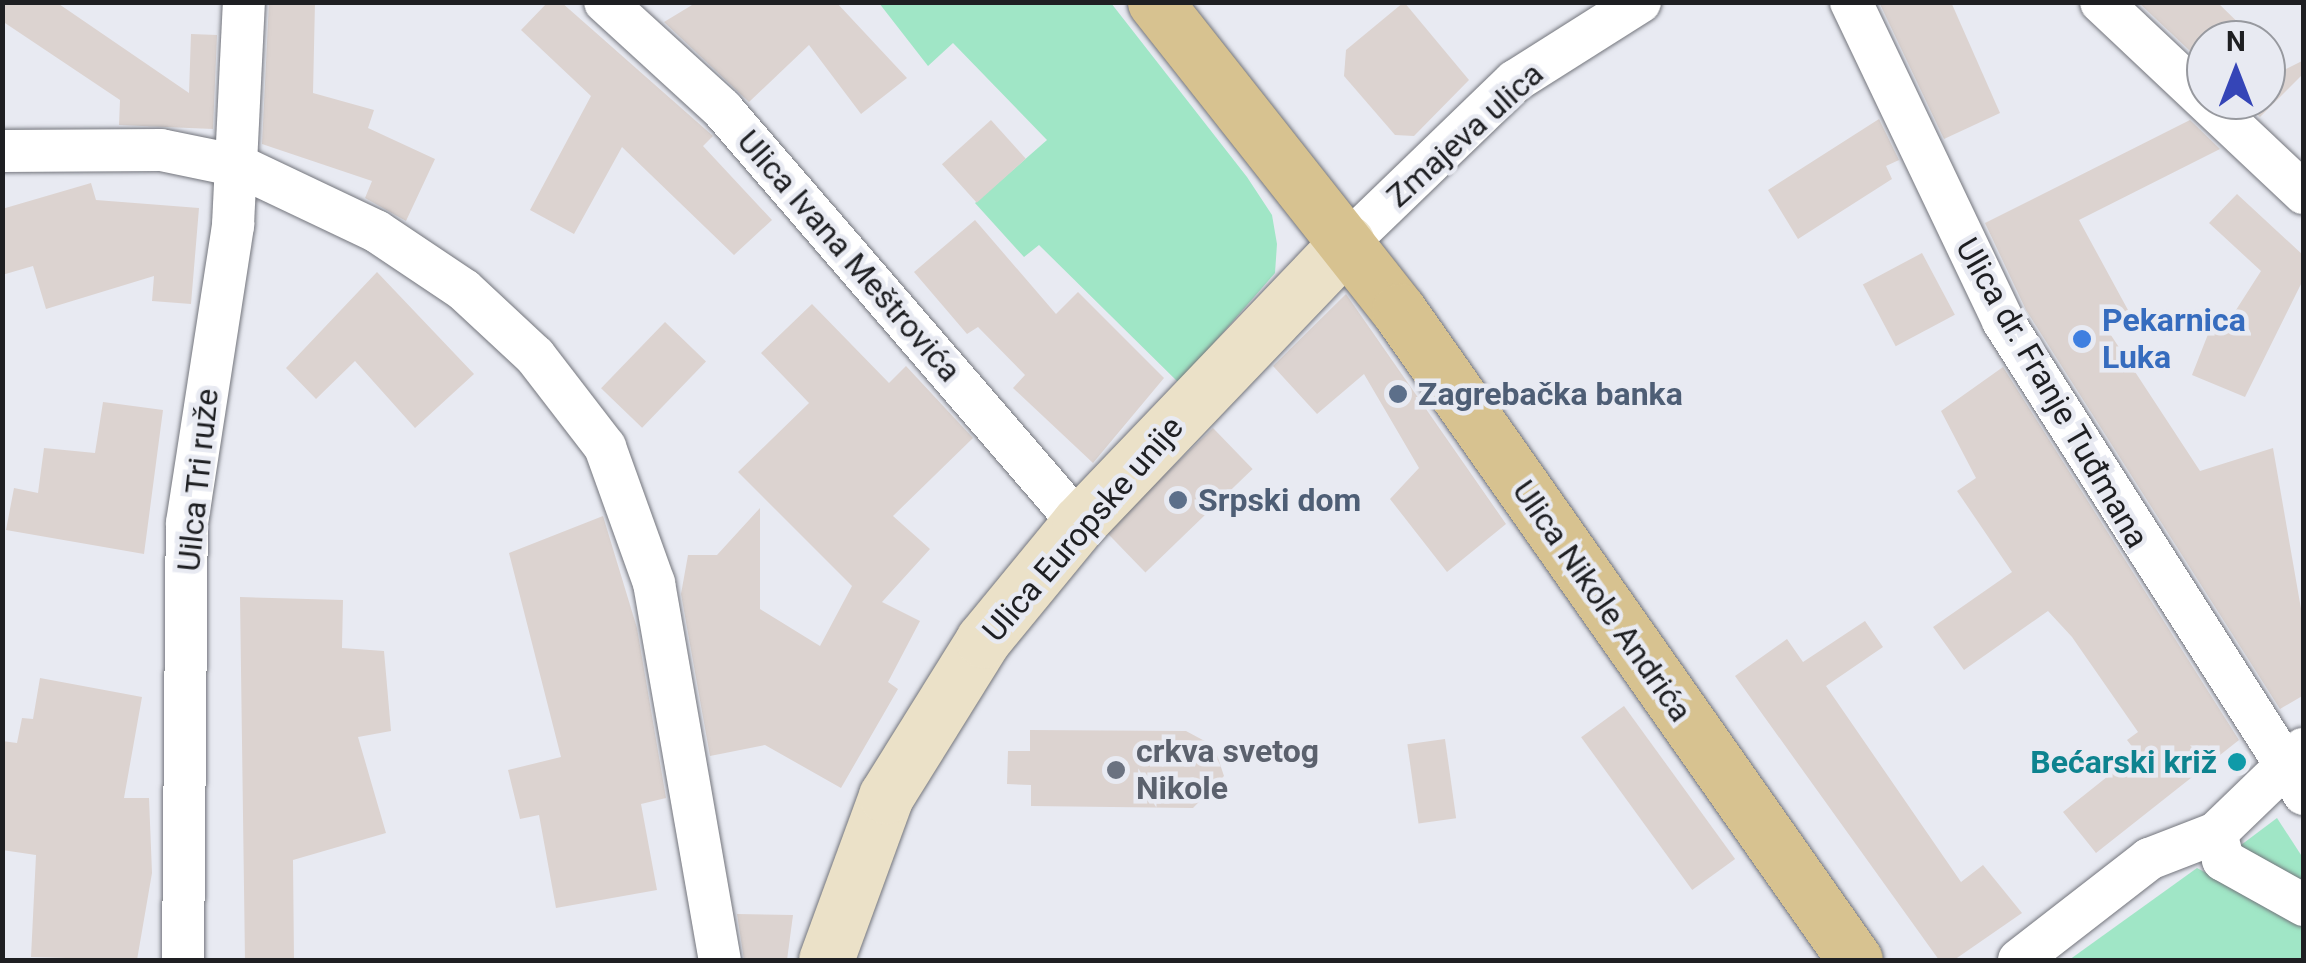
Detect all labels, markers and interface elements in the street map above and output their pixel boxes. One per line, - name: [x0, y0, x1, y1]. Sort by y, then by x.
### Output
- north arrow: [2186, 20, 2286, 120]
- text: N: [2226, 25, 2246, 58]
- street label: Zmajeva ulica: [1379, 55, 1551, 215]
- street label: Ulica Ivana Meštrovića: [729, 122, 969, 390]
- street label: Ulica dr. Franje Tuđmana: [1947, 231, 2157, 555]
- place label: Pekarnica Luka: [2102, 302, 2246, 377]
- marker: Pekarnica Luka: [2071, 328, 2093, 350]
- place label: Zagrebačka banka: [1418, 375, 1683, 413]
- marker: Zagrebačka banka: [1387, 383, 1409, 405]
- street label: Uilca Tri ruže: [169, 387, 227, 573]
- street label: Ulica Europske unije: [975, 409, 1191, 649]
- street label: Ulica Nikole Andrića: [1504, 473, 1700, 729]
- place label: Srpski dom: [1198, 481, 1361, 519]
- marker: Srpski dom: [1167, 489, 1189, 511]
- place label: crkva svetog Nikole: [1136, 733, 1319, 808]
- place label: Bećarski križ: [2030, 743, 2217, 781]
- marker: Bećarski križ: [2226, 751, 2248, 773]
- marker: crkva svetog Nikole: [1105, 759, 1127, 781]

